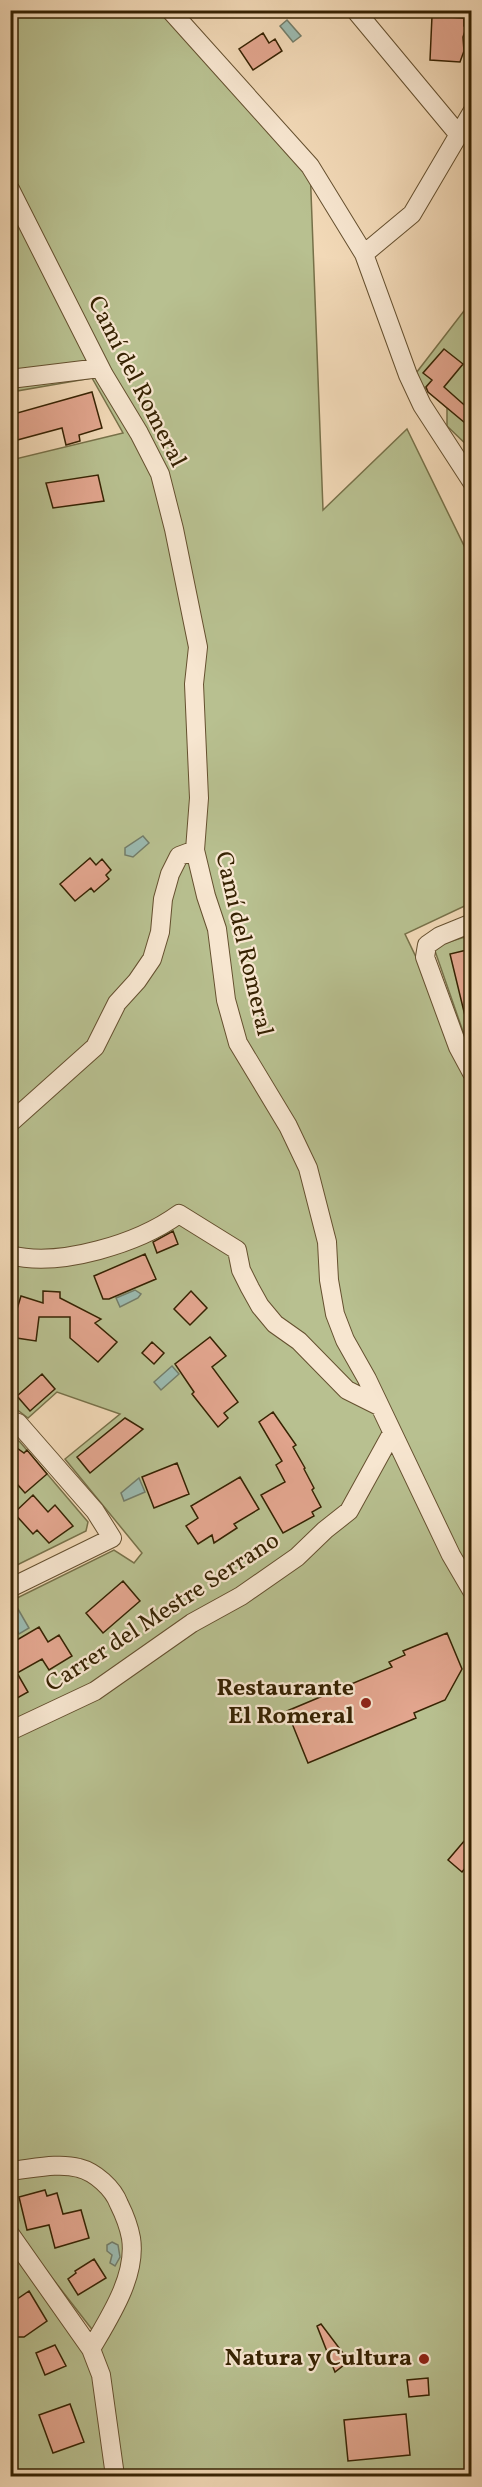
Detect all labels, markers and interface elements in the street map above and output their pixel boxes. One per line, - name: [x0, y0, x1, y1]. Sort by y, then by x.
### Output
- street label: Camí del Romeral: [78, 290, 194, 474]
- street label: Camí del Romeral: [205, 848, 281, 1040]
- street label: Carrer del Mestre Serrano: [39, 1524, 287, 1702]
- place label: Restaurante El Romeral: [217, 1672, 354, 1734]
- marker: Restaurante El Romeral: [359, 1696, 373, 1710]
- place label: Natura y Cultura: [225, 2342, 412, 2376]
- marker: Natura y Cultura: [417, 2352, 431, 2366]

